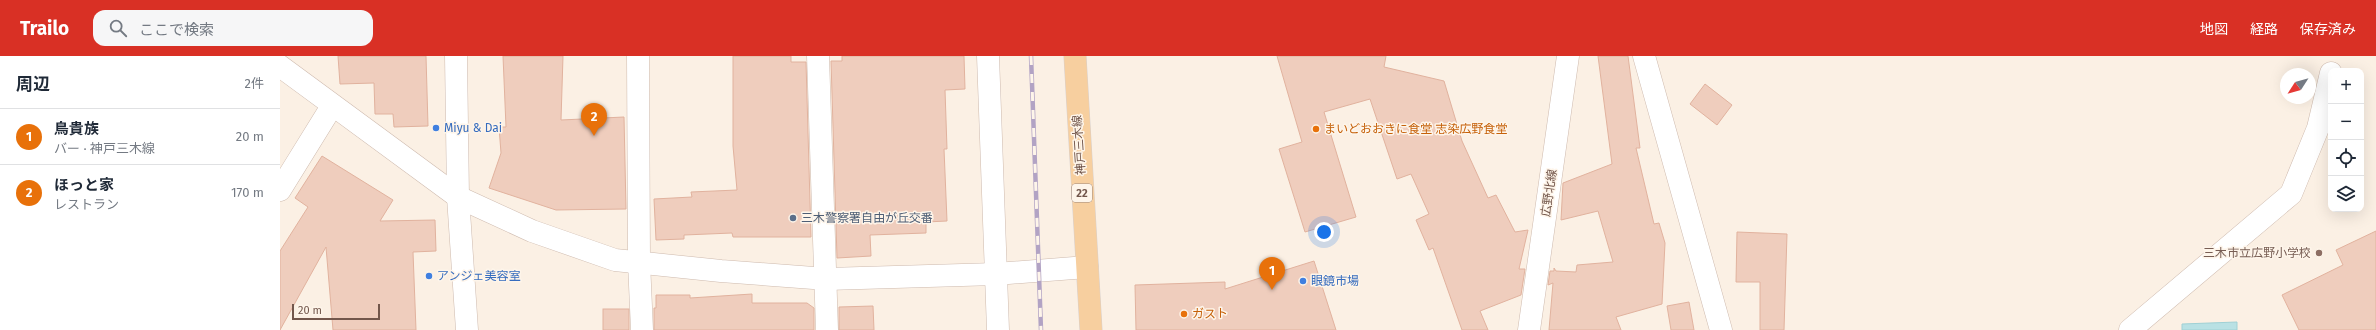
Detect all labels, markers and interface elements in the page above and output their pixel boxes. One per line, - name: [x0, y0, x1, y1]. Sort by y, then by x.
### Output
- search box: [93, 10, 373, 46]
- text: Trailo: [20, 17, 69, 40]
- icon: search: [107, 17, 129, 39]
- text: ここで検索: [139, 21, 214, 39]
- text: 地図: [2200, 21, 2228, 38]
- text: 経路: [2250, 21, 2278, 38]
- text: 保存済み: [2300, 21, 2356, 38]
- north arrow: [2280, 68, 2316, 104]
- map controls: [2328, 68, 2364, 212]
- button: +: [2328, 68, 2364, 104]
- text: 周辺: [16, 74, 50, 95]
- text: 2件: [245, 76, 264, 91]
- pin: 2: [581, 103, 607, 136]
- button: −: [2328, 104, 2364, 140]
- street label: 神戸三木線: [1070, 115, 1088, 175]
- text: 鳥貴族: [54, 120, 99, 138]
- place label: Miyu & Dai: [444, 121, 502, 135]
- place label: まいどおおきに食堂 志染広野食堂: [1324, 122, 1507, 136]
- marker: Miyu & Dai: [431, 123, 441, 133]
- marker: まいどおおきに食堂 志染広野食堂: [1311, 124, 1321, 134]
- text: 1: [26, 129, 32, 144]
- text: 20 m: [236, 129, 264, 144]
- button: locate: [2328, 140, 2364, 176]
- text: バー · 神戸三木線: [54, 141, 155, 156]
- street label: 広野北線: [1539, 168, 1559, 218]
- text: ほっと家: [54, 176, 114, 194]
- button: layers: [2328, 176, 2364, 212]
- road number: 22: [1072, 184, 1092, 202]
- text: 2: [26, 185, 32, 200]
- text: 170 m: [231, 185, 264, 200]
- text: レストラン: [54, 197, 119, 212]
- place label: 三木警察署自由が丘交番: [801, 211, 933, 225]
- marker: 三木警察署自由が丘交番: [788, 213, 798, 223]
- your location: [1314, 222, 1334, 242]
- place label: 三木市立広野小学校: [2203, 246, 2311, 260]
- marker: 三木市立広野小学校: [2314, 248, 2324, 258]
- pin: 1: [1259, 257, 1285, 290]
- place label: アンジェ美容室: [437, 269, 521, 283]
- marker: アンジェ美容室: [424, 271, 434, 281]
- place label: 眼鏡市場: [1311, 274, 1359, 288]
- marker: 眼鏡市場: [1298, 276, 1308, 286]
- scale bar: [292, 302, 380, 321]
- text: 20 m: [298, 304, 322, 317]
- place label: ガスト: [1192, 307, 1228, 321]
- marker: ガスト: [1179, 309, 1189, 319]

